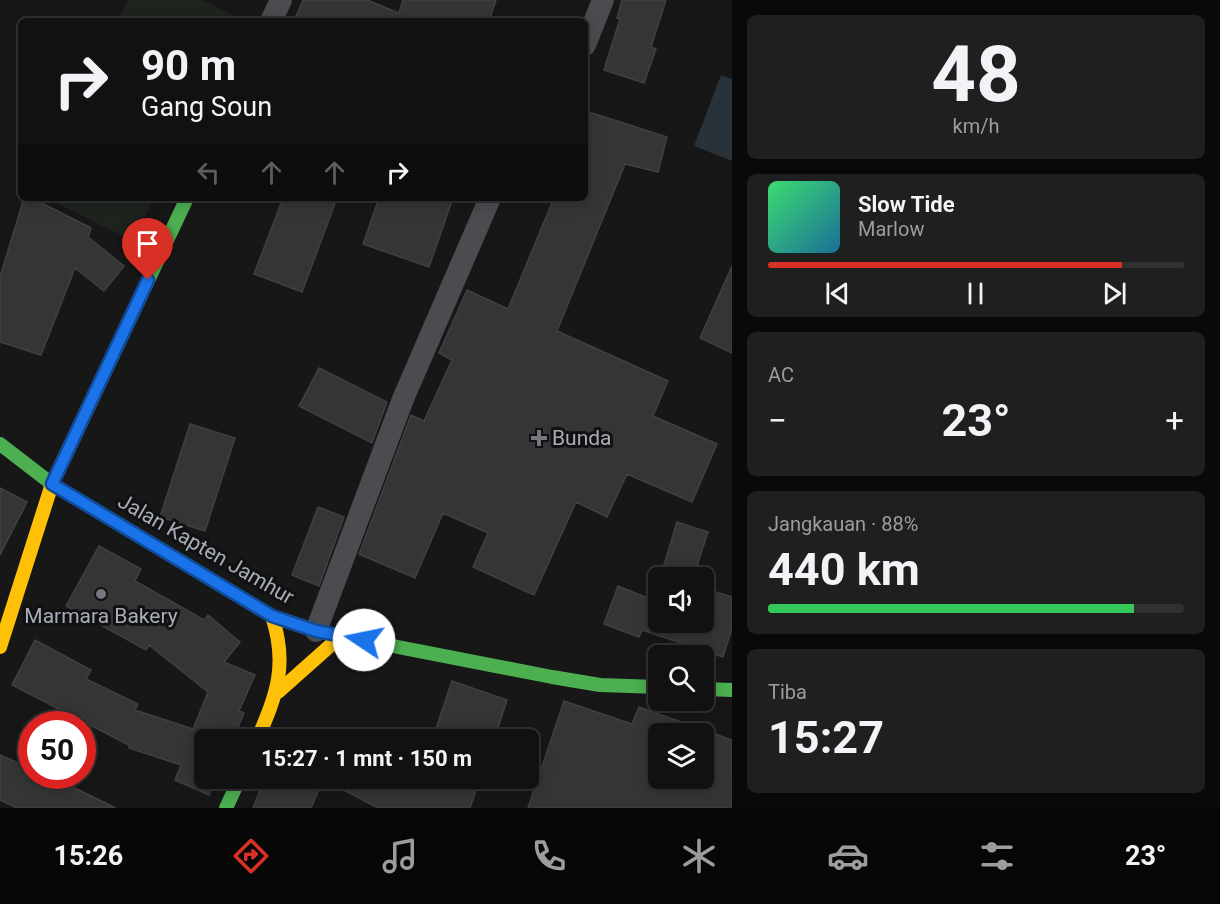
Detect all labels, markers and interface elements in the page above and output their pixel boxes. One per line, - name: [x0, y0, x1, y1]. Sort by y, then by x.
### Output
- text: 48: [931, 29, 1021, 120]
- text: 90 m: [141, 41, 236, 90]
- icon: right: [42, 42, 120, 120]
- text: Gang Soun: [141, 91, 272, 123]
- text: km/h: [953, 114, 999, 138]
- icon: left: [192, 156, 225, 189]
- icon: ahead: [255, 156, 288, 189]
- icon: ahead: [318, 156, 351, 189]
- icon: right: [381, 156, 414, 189]
- text: Slow Tide: [858, 192, 955, 217]
- text: Marlow: [858, 217, 924, 241]
- pin: [122, 218, 173, 280]
- icon: arrive: [131, 227, 164, 260]
- icon: previous: [821, 277, 854, 310]
- icon: pause: [959, 277, 992, 310]
- icon: next: [1098, 277, 1131, 310]
- text: AC: [768, 363, 794, 387]
- text: 23°: [941, 394, 1011, 447]
- text: −: [768, 401, 787, 440]
- text: +: [1165, 401, 1184, 440]
- place label: Bunda: [552, 426, 612, 450]
- marker: Bunda: [530, 429, 548, 447]
- street label: Jalan Kapten Jamhur: [114, 489, 298, 609]
- text: Jangkauan · 88%: [768, 512, 918, 536]
- text: 440 km: [768, 543, 920, 596]
- map controls: [648, 567, 714, 789]
- button: sound: [648, 567, 714, 633]
- marker: Marmara Bakery: [94, 587, 108, 601]
- place label: Marmara Bakery: [24, 604, 178, 628]
- position arrow: [332, 608, 396, 672]
- button: search: [648, 645, 714, 711]
- text: Tiba: [768, 680, 807, 704]
- speed limit sign: 50: [18, 711, 96, 789]
- text: 15:27: [768, 711, 884, 764]
- button: layers: [648, 723, 714, 789]
- text: 15:27 · 1 mnt · 150 m: [261, 746, 472, 771]
- icon: directions: [230, 835, 272, 877]
- icon: music: [379, 835, 421, 877]
- icon: phone: [528, 835, 570, 877]
- icon: climate: [678, 835, 720, 877]
- icon: car: [827, 835, 869, 877]
- icon: filters: [976, 835, 1018, 877]
- text: 15:26: [54, 840, 123, 872]
- text: 23°: [1125, 840, 1166, 872]

